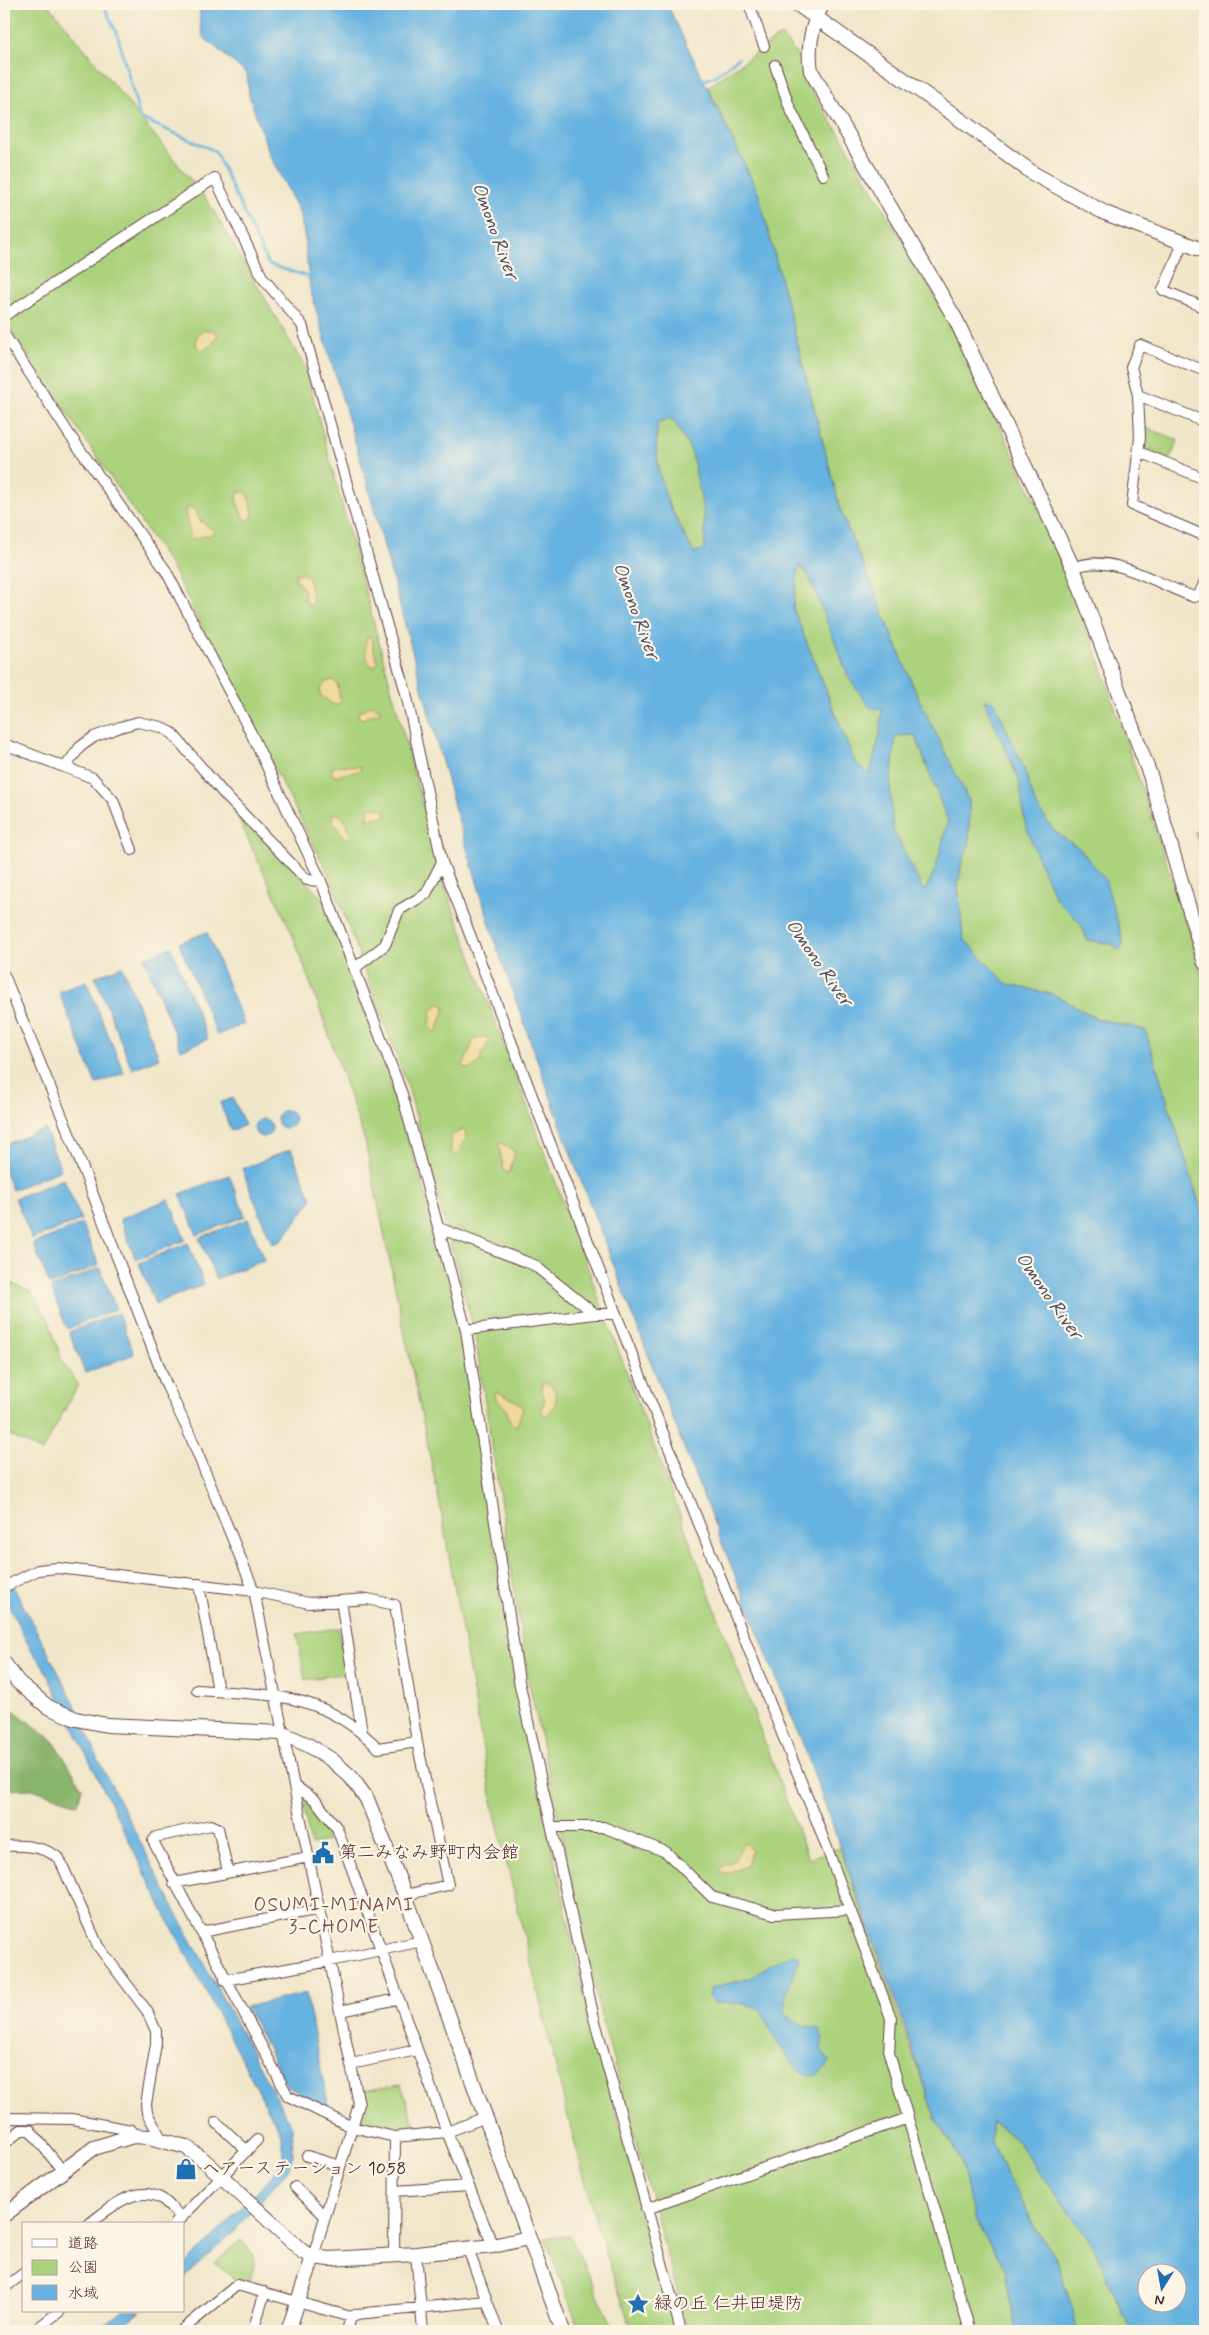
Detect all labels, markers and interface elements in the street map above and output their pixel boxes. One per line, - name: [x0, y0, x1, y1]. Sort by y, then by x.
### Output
- water label: Omono River: [466, 179, 525, 286]
- water label: Omono River: [607, 559, 666, 666]
- water label: Omono River: [780, 915, 860, 1014]
- water label: Omono River: [1010, 1248, 1090, 1347]
- public building icon: 第二みなみ野町内会館: [310, 1840, 336, 1866]
- place label: 第二みなみ野町内会館: [339, 1841, 519, 1865]
- district label: OSUMI-MINAMI 3-CHOME: [254, 1893, 414, 1940]
- shop icon: ヘアーステーション 1058: [173, 2156, 199, 2182]
- place label: ヘアーステーション 1058: [202, 2157, 406, 2181]
- legend: [22, 2222, 185, 2312]
- text: 道路: [68, 2234, 98, 2254]
- text: 公園: [68, 2258, 98, 2278]
- north arrow: [1136, 2262, 1186, 2312]
- text: 水域: [68, 2284, 98, 2304]
- text: N: [1153, 2290, 1166, 2310]
- place icon: 緑の丘 仁井田堤防: [625, 2291, 651, 2317]
- place label: 緑の丘 仁井田堤防: [654, 2292, 803, 2316]

